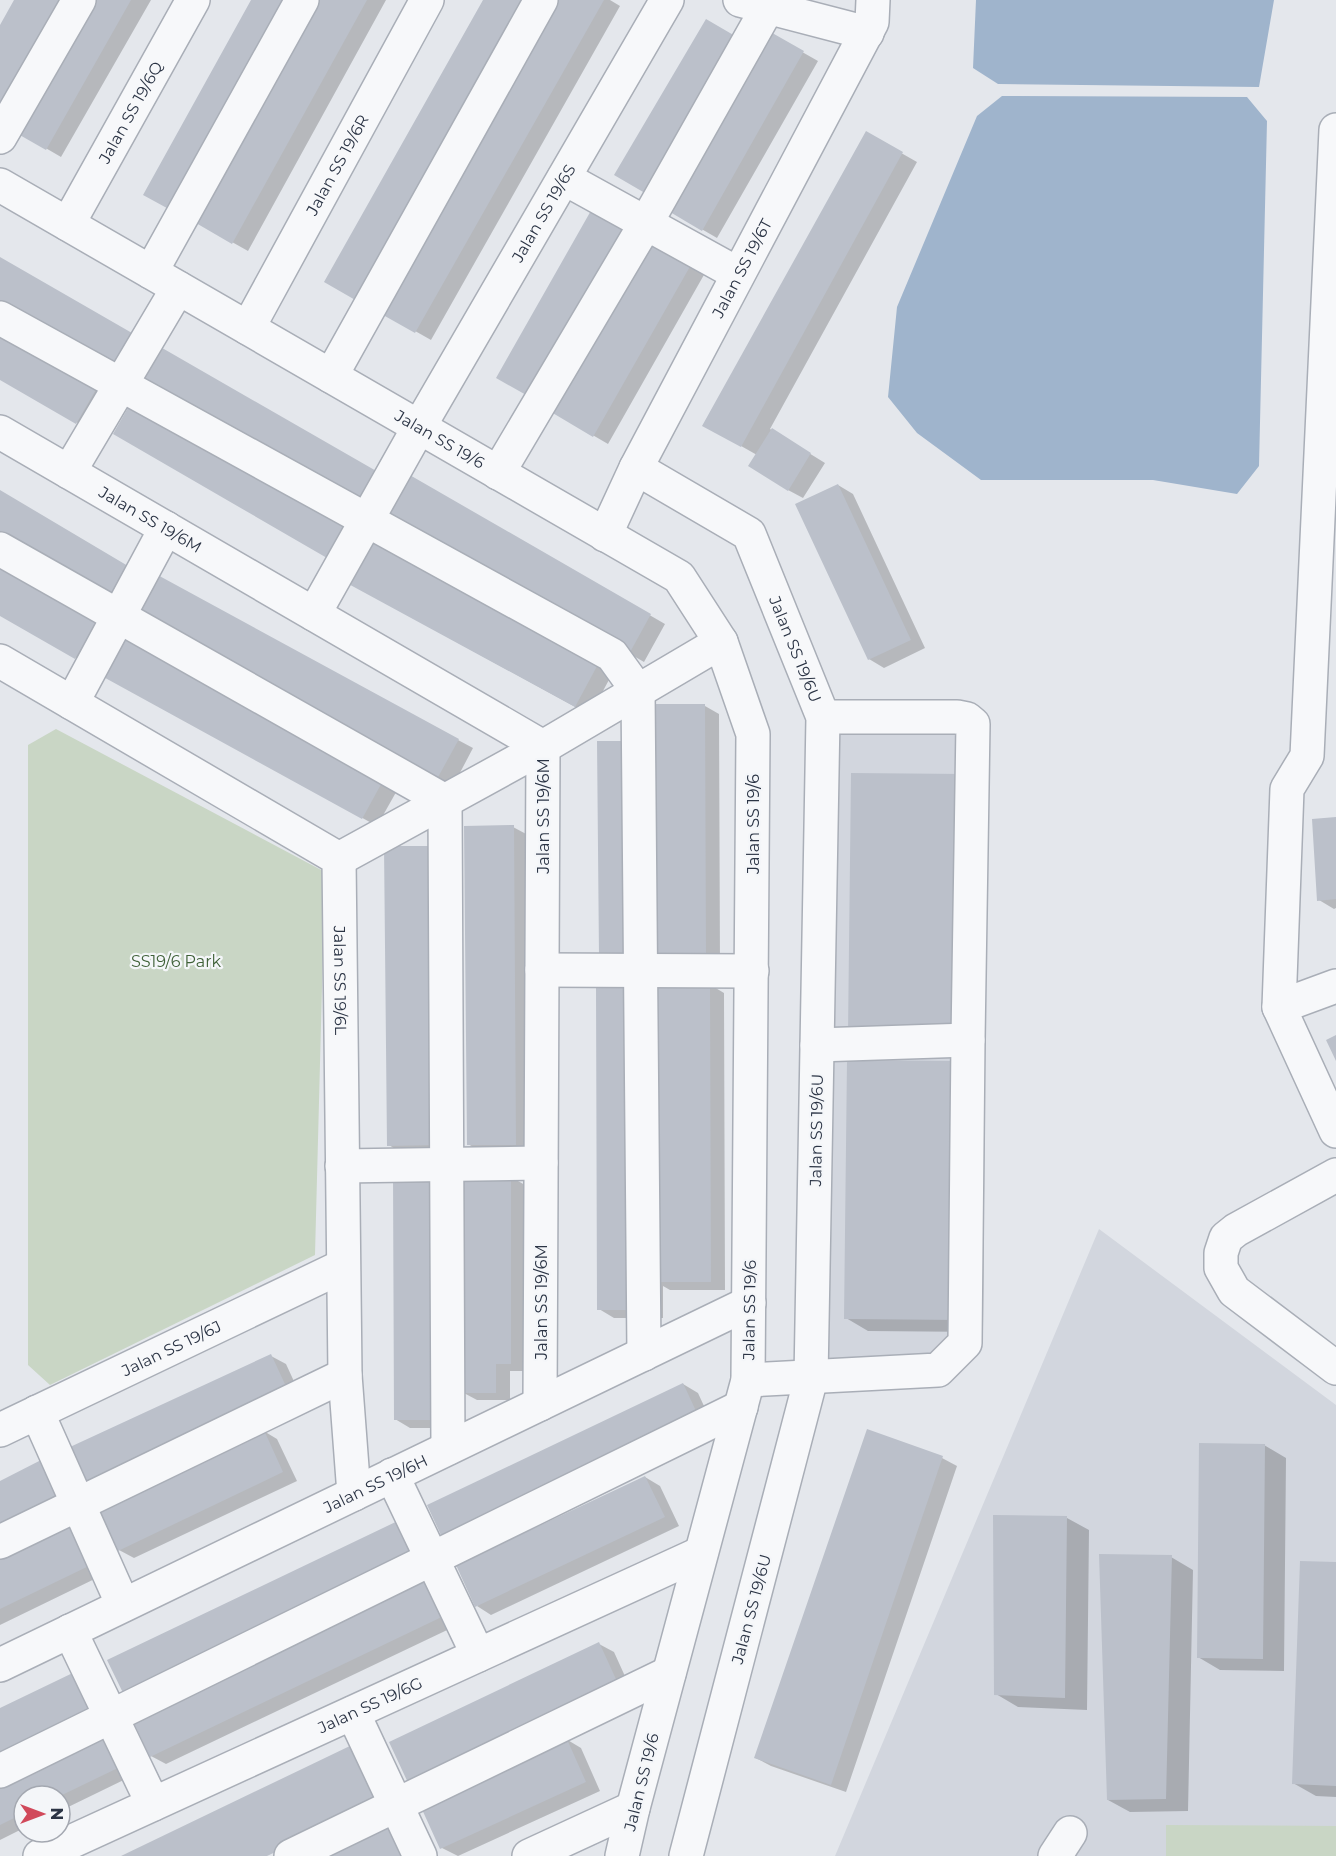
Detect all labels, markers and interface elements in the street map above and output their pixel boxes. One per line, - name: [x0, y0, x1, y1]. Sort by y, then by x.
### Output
- street label: Jalan SS 19/6Q: [94, 58, 167, 168]
- street label: Jalan SS 19/6R: [302, 111, 373, 219]
- street label: Jalan SS 19/6S: [507, 161, 580, 266]
- street label: Jalan SS 19/6T: [708, 215, 777, 322]
- street label: Jalan SS 19/6: [391, 406, 488, 473]
- street label: Jalan SS 19/6M: [95, 482, 205, 557]
- street label: Jalan SS 19/6U: [765, 592, 825, 705]
- street label: Jalan SS 19/6M: [534, 758, 553, 875]
- street label: Jalan SS 19/6: [744, 774, 763, 875]
- street label: Jalan SS 19/6L: [330, 924, 350, 1036]
- park label: SS19/6 Park: [131, 952, 222, 971]
- street label: Jalan SS 19/6U: [806, 1073, 827, 1188]
- street label: Jalan SS 19/6M: [532, 1244, 551, 1361]
- street label: Jalan SS 19/6: [739, 1260, 760, 1361]
- street label: Jalan SS 19/6J: [118, 1317, 225, 1381]
- street label: Jalan SS 19/6H: [320, 1451, 431, 1518]
- street label: Jalan SS 19/6U: [727, 1552, 775, 1667]
- street label: Jalan SS 19/6G: [314, 1673, 425, 1738]
- street label: Jalan SS 19/6: [620, 1731, 663, 1834]
- north arrow: [12, 1784, 72, 1844]
- text: N: [47, 1808, 66, 1820]

